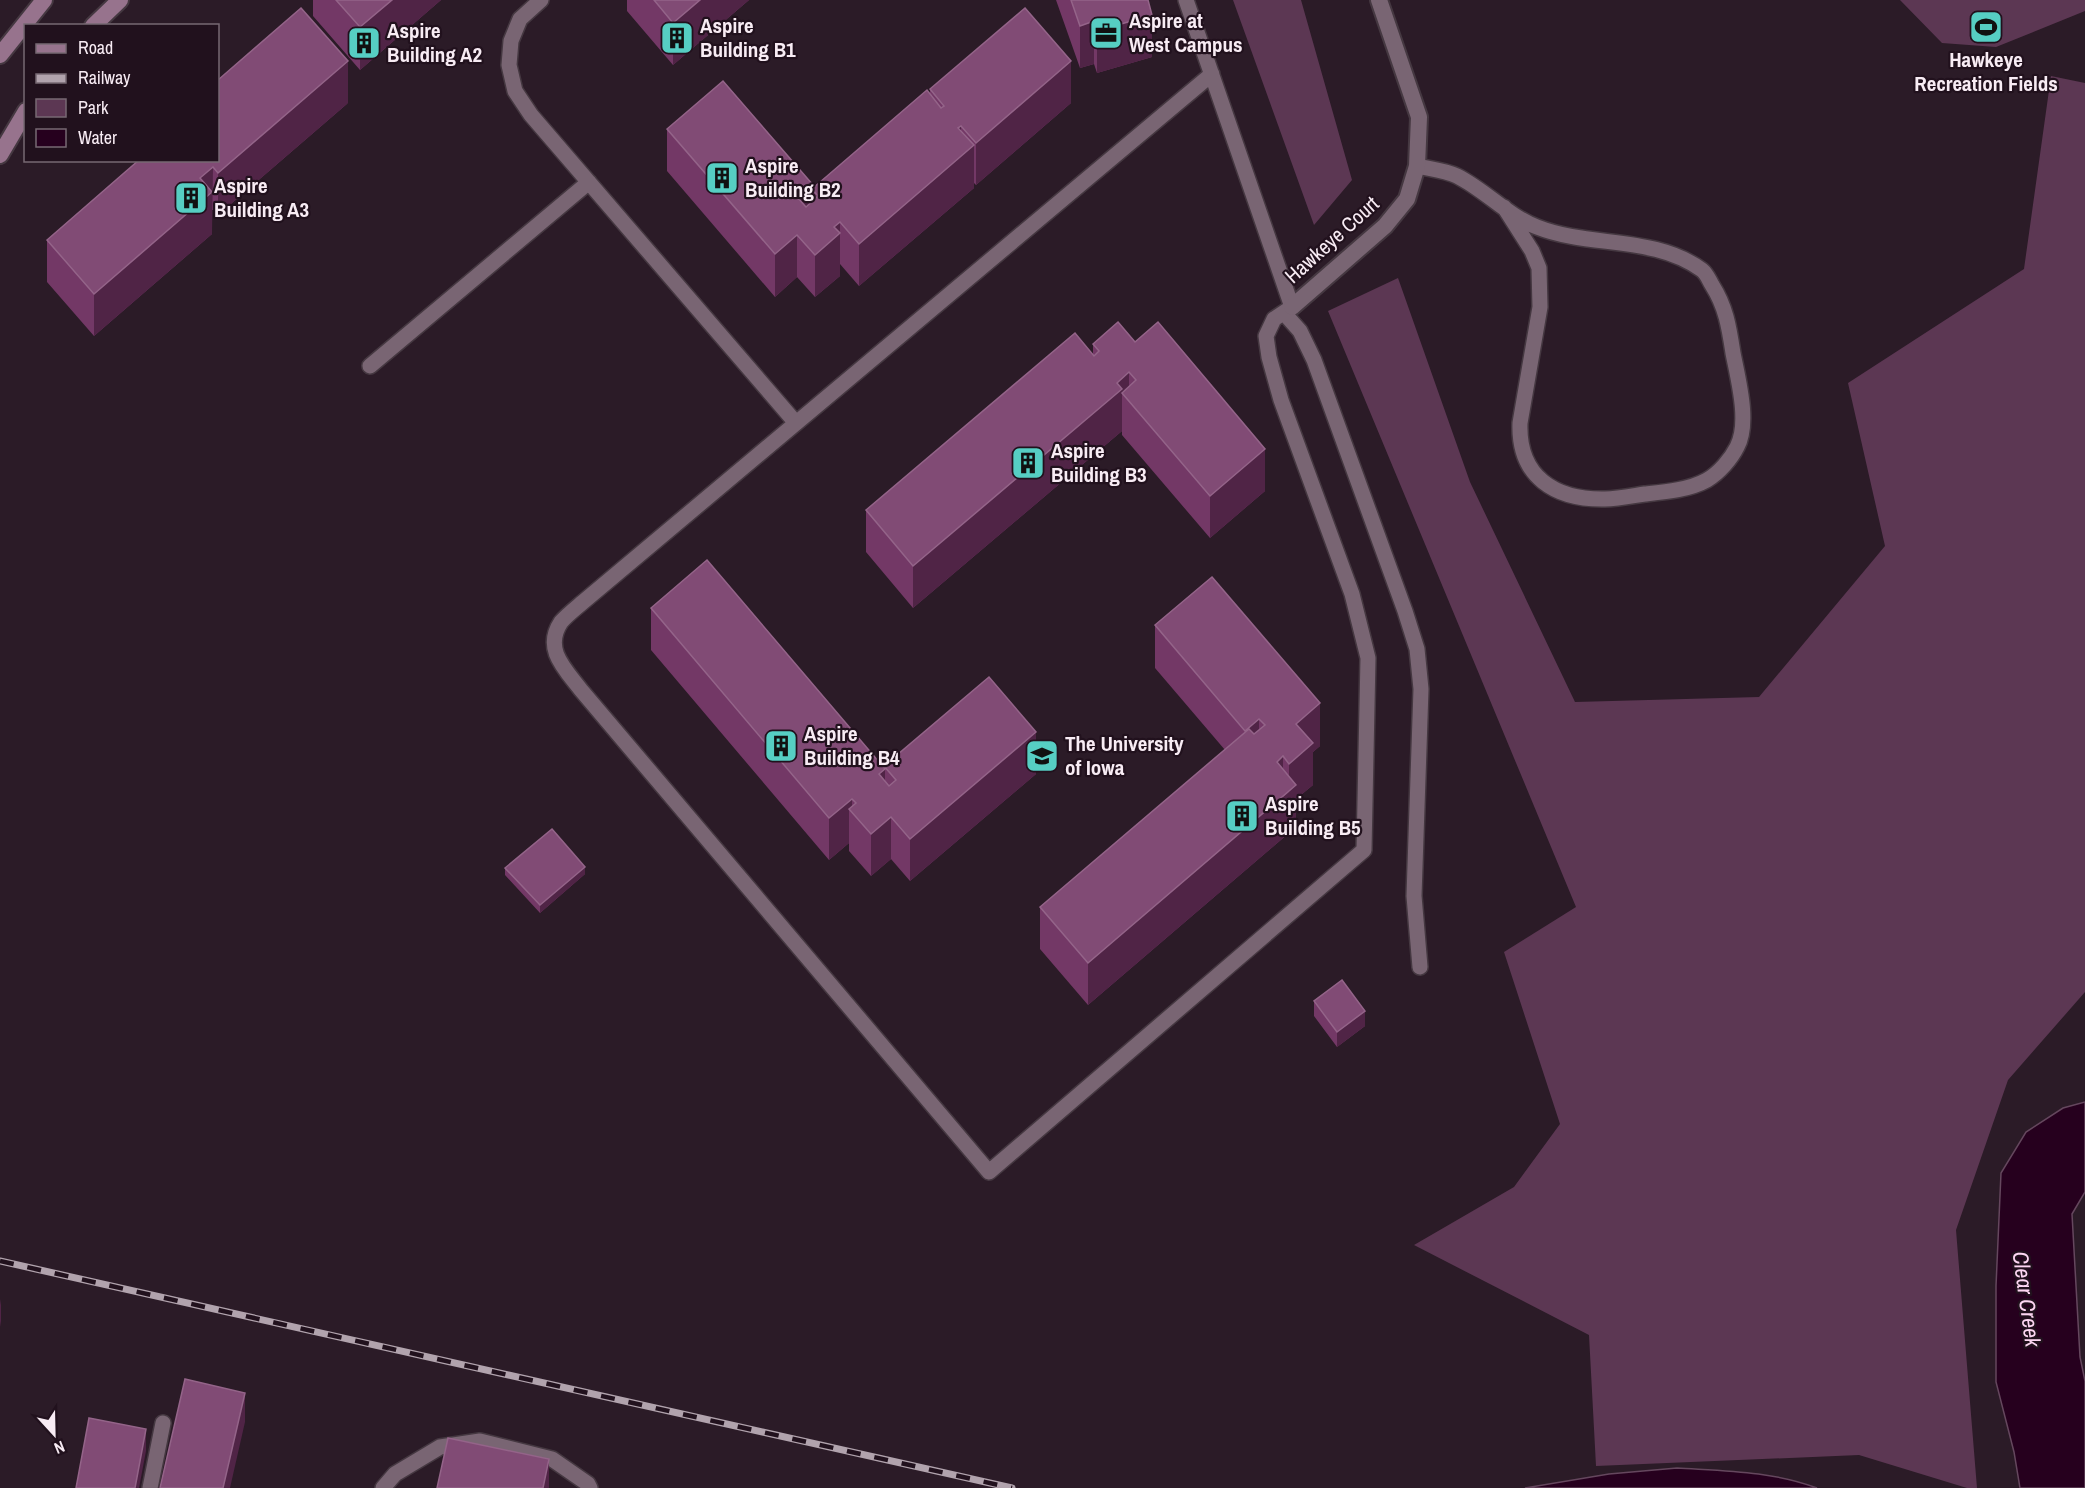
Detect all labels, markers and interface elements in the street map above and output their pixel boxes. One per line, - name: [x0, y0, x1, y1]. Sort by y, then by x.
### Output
- place label: Aspire at West Campus: [1129, 6, 1243, 59]
- sports icon: Hawkeye Recreation Fields: [1968, 9, 2004, 45]
- place label: Aspire Building B1: [700, 11, 796, 64]
- office icon: Aspire at West Campus: [1088, 15, 1124, 51]
- place label: Aspire Building A2: [387, 16, 482, 69]
- building icon: Aspire Building B1: [659, 20, 695, 56]
- legend: [24, 24, 219, 162]
- building icon: Aspire Building A2: [346, 25, 382, 61]
- text: Road: [78, 35, 113, 60]
- place label: Hawkeye Recreation Fields: [1914, 45, 2058, 98]
- text: Railway: [78, 65, 131, 90]
- text: Park: [78, 95, 109, 120]
- text: Water: [78, 125, 117, 150]
- place label: Aspire Building B2: [745, 151, 841, 204]
- building icon: Aspire Building B2: [704, 160, 740, 196]
- place label: Aspire Building A3: [214, 171, 309, 224]
- building icon: Aspire Building A3: [173, 180, 209, 216]
- street label: Hawkeye Court: [1278, 189, 1385, 290]
- place label: Aspire Building B3: [1051, 436, 1147, 489]
- building icon: Aspire Building B3: [1010, 445, 1046, 481]
- place label: Aspire Building B4: [804, 719, 900, 772]
- building icon: Aspire Building B4: [763, 728, 799, 764]
- place label: The University of Iowa: [1065, 729, 1184, 782]
- school or university icon: The University of Iowa: [1024, 738, 1060, 774]
- place label: Aspire Building B5: [1265, 789, 1361, 842]
- building icon: Aspire Building B5: [1224, 798, 1260, 834]
- water label: Clear Creek: [2005, 1249, 2049, 1350]
- north arrow: [24, 1404, 84, 1464]
- text: N: [51, 1436, 68, 1460]

